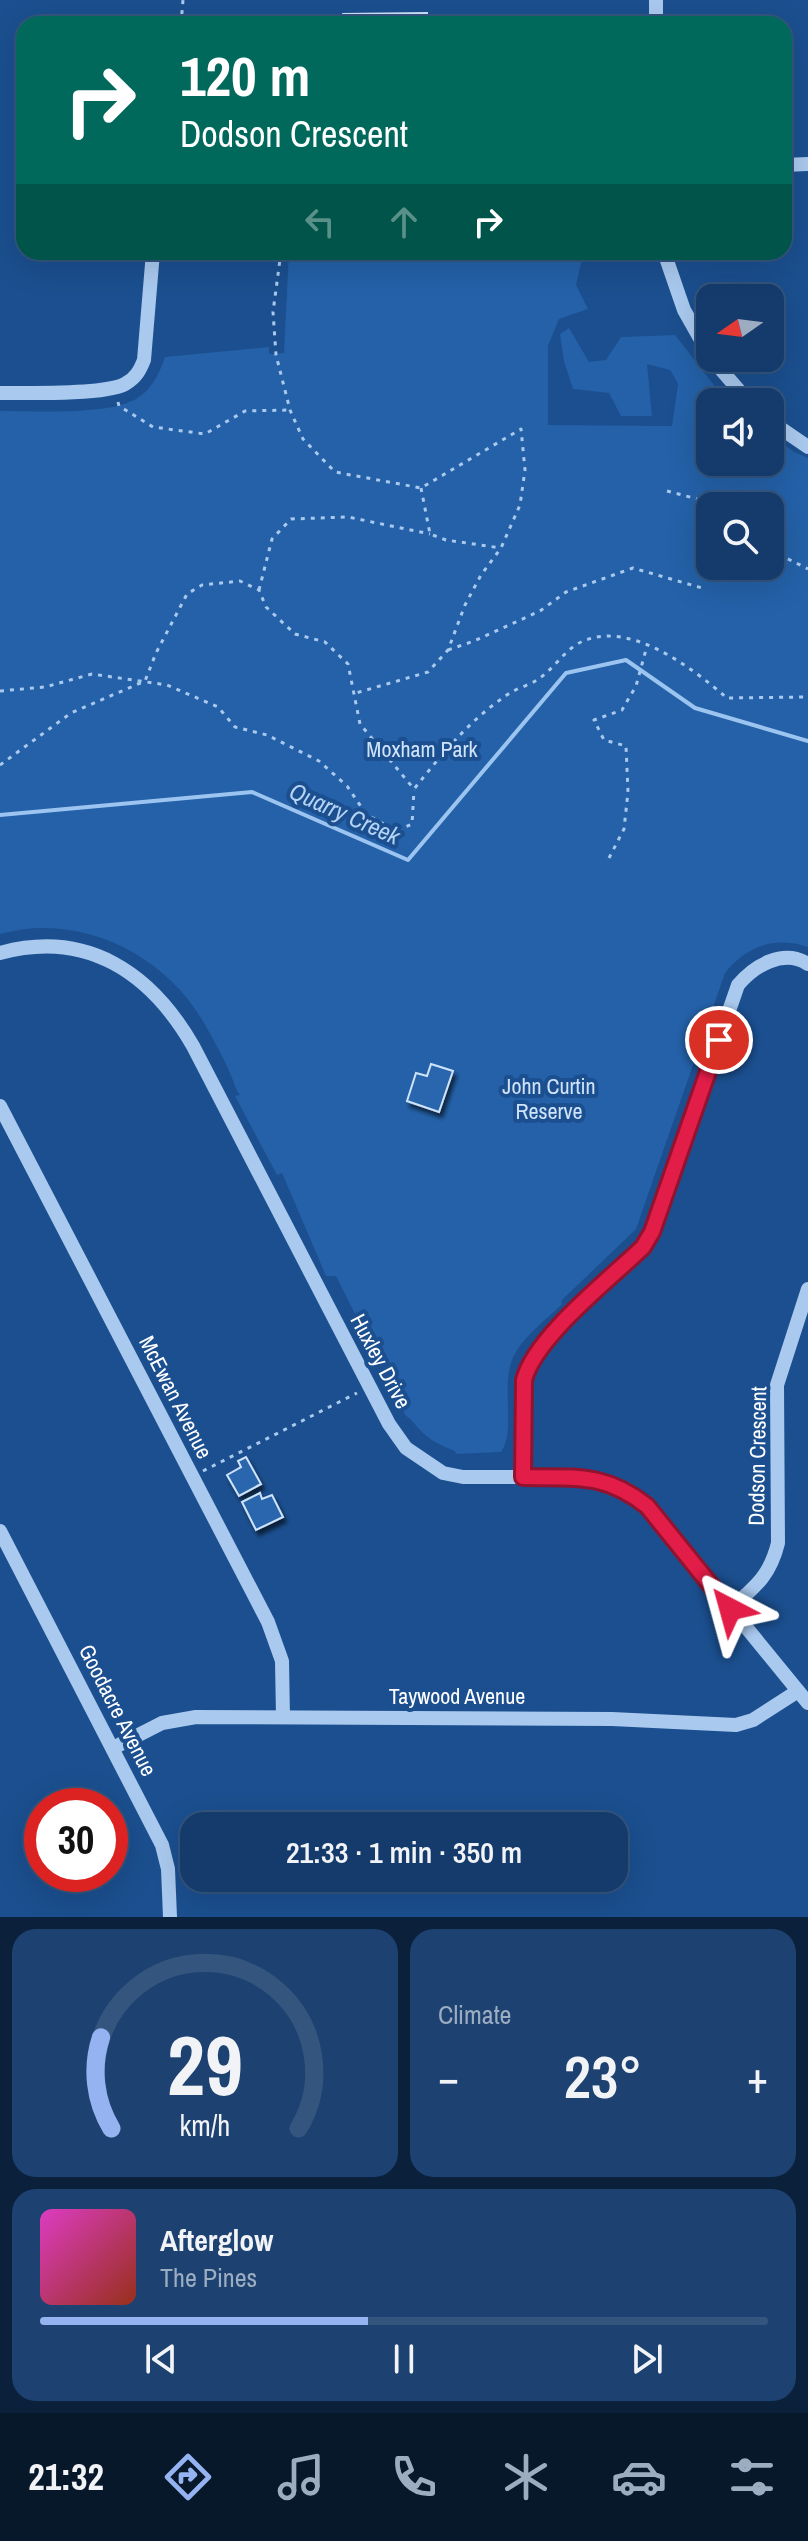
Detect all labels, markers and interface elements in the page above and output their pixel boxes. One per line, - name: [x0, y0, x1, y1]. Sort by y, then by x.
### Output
- text: 120 m: [180, 38, 310, 113]
- icon: right: [48, 48, 152, 152]
- text: Dodson Crescent: [180, 110, 408, 158]
- icon: left: [298, 200, 342, 244]
- icon: ahead: [382, 200, 426, 244]
- icon: right: [466, 200, 510, 244]
- north arrow: [696, 284, 784, 372]
- map controls: [696, 284, 784, 580]
- button: sound: [696, 388, 784, 476]
- button: search: [696, 492, 784, 580]
- park label: Moxham Park: [366, 734, 479, 764]
- water label: Quarry Creek: [285, 774, 407, 852]
- pin: [685, 1006, 753, 1074]
- icon: arrive: [697, 1018, 741, 1062]
- park label: John Curtin Reserve: [502, 1071, 596, 1126]
- street label: Huxley Drive: [344, 1308, 418, 1414]
- street label: McEwan Avenue: [132, 1330, 220, 1464]
- street label: Dodson Crescent: [741, 1386, 773, 1526]
- position arrow: [688, 1567, 772, 1651]
- street label: Goodacre Avenue: [72, 1639, 164, 1781]
- street label: Taywood Avenue: [389, 1681, 525, 1711]
- speed limit sign: 30: [24, 1788, 128, 1892]
- text: 21:33 · 1 min · 350 m: [286, 1832, 522, 1872]
- text: Climate: [438, 1997, 511, 2032]
- text: 29: [167, 2009, 243, 2121]
- text: 23°: [564, 2036, 642, 2117]
- text: −: [438, 2047, 459, 2107]
- text: +: [747, 2047, 768, 2107]
- text: km/h: [180, 2106, 230, 2145]
- text: Afterglow: [160, 2220, 273, 2260]
- text: The Pines: [160, 2260, 257, 2295]
- icon: previous: [139, 2337, 183, 2381]
- icon: pause: [382, 2337, 426, 2381]
- icon: next: [625, 2337, 669, 2381]
- icon: directions: [160, 2449, 216, 2505]
- icon: music: [273, 2449, 329, 2505]
- icon: phone: [386, 2449, 442, 2505]
- icon: climate: [498, 2449, 554, 2505]
- icon: car: [611, 2449, 667, 2505]
- icon: filters: [724, 2449, 780, 2505]
- text: 21:32: [28, 2453, 104, 2501]

